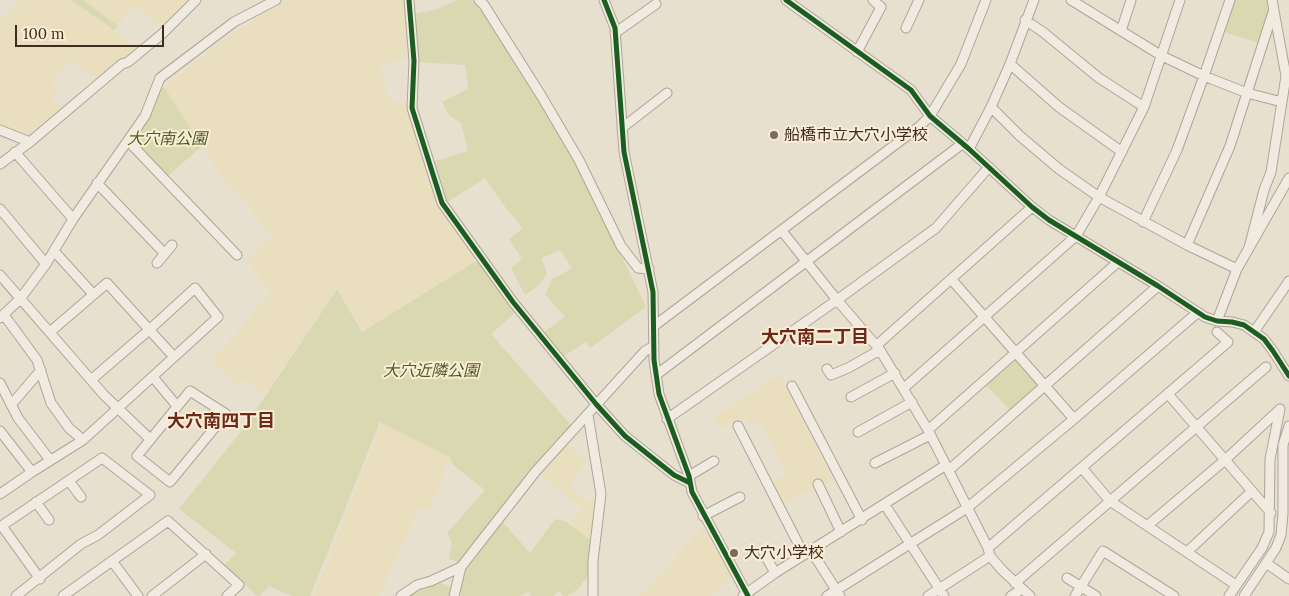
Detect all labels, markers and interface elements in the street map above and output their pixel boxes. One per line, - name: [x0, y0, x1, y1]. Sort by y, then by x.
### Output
- scale bar: [18, 15, 166, 47]
- text: 100 m: [23, 24, 64, 43]
- place label: 船橋市立大穴小学校: [784, 125, 928, 145]
- park label: 大穴南公園: [127, 129, 207, 149]
- marker: 船橋市立大穴小学校: [768, 129, 780, 141]
- district label: 大穴南二丁目: [761, 327, 869, 349]
- park label: 大穴近隣公園: [383, 361, 479, 381]
- district label: 大穴南四丁目: [167, 411, 275, 433]
- place label: 大穴小学校: [744, 543, 824, 563]
- marker: 大穴小学校: [728, 547, 740, 559]

